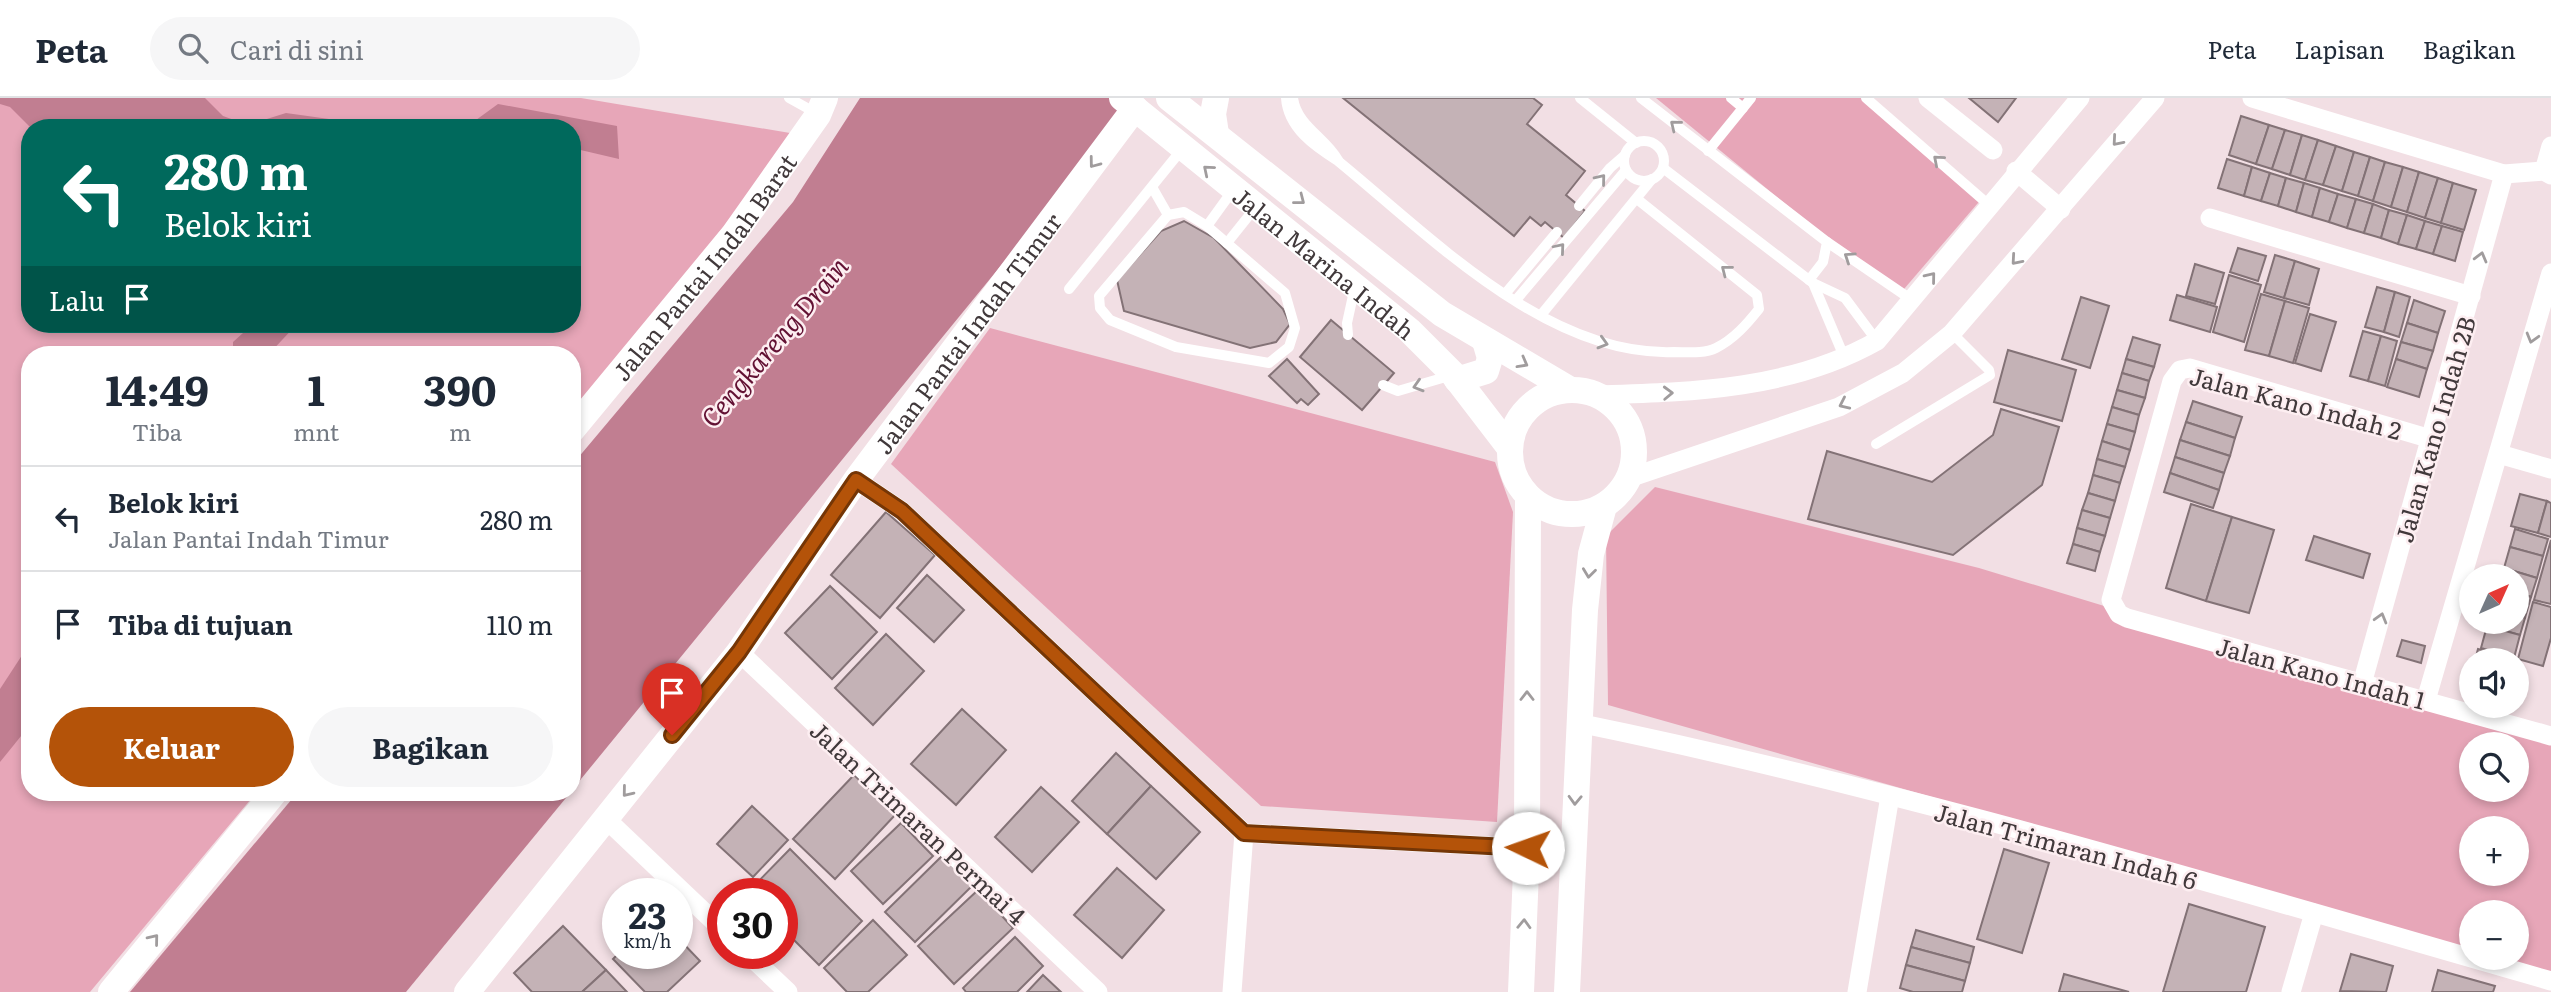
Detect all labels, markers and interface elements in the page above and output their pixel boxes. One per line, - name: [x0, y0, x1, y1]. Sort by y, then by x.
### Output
- search box: [150, 17, 640, 80]
- text: Peta: [35, 24, 108, 73]
- icon: search: [174, 29, 212, 67]
- text: Cari di sini: [230, 29, 364, 68]
- text: Peta: [2207, 31, 2256, 66]
- text: Lapisan: [2294, 31, 2385, 66]
- text: Bagikan: [2423, 31, 2516, 66]
- one-way arrow: [1670, 120, 1682, 133]
- text: 280 m: [164, 132, 308, 205]
- one-way arrow: [2113, 133, 2125, 146]
- street label: Jalan Pantai Indah Barat: [603, 145, 804, 387]
- icon: left: [49, 147, 140, 238]
- one-way arrow: [1090, 155, 1103, 168]
- one-way arrow: [1933, 156, 1946, 168]
- one-way arrow: [1204, 165, 1216, 178]
- one-way arrow: [1593, 174, 1605, 187]
- street label: Jalan Marina Indah: [1226, 178, 1424, 347]
- one-way arrow: [1292, 192, 1305, 204]
- text: Belok kiri: [164, 199, 312, 247]
- street label: Jalan Pantai Indah Timur: [865, 204, 1069, 460]
- one-way arrow: [1552, 244, 1564, 257]
- water label: Cengkareng Drain: [690, 247, 856, 435]
- one-way arrow: [2012, 252, 2024, 265]
- one-way arrow: [2473, 252, 2488, 264]
- one-way arrow: [1844, 253, 1857, 265]
- one-way arrow: [1721, 266, 1734, 279]
- one-way arrow: [1922, 273, 1935, 285]
- text: Lalu: [49, 280, 104, 319]
- icon: arrive: [118, 280, 156, 318]
- street label: Jalan Kano Indah 2B: [2385, 312, 2483, 546]
- one-way arrow: [2526, 332, 2540, 344]
- one-way arrow: [1596, 335, 1608, 349]
- one-way arrow: [1516, 355, 1528, 368]
- text: 14:49: [105, 357, 209, 419]
- text: 1: [307, 357, 325, 419]
- text: 390: [423, 357, 497, 419]
- street label: Jalan Kano Indah 2: [2186, 357, 2406, 447]
- one-way arrow: [1412, 377, 1424, 392]
- one-way arrow: [1663, 385, 1674, 400]
- one-way arrow: [1838, 396, 1851, 410]
- text: Tiba: [132, 414, 182, 448]
- text: mnt: [293, 414, 339, 448]
- text: m: [449, 414, 471, 448]
- text: Belok kiri: [108, 482, 239, 521]
- text: 280 m: [480, 499, 553, 538]
- icon: left: [49, 500, 87, 538]
- text: Jalan Pantai Indah Timur: [108, 521, 389, 555]
- north arrow: [2459, 564, 2529, 634]
- map controls: [2459, 564, 2529, 970]
- one-way arrow: [1582, 567, 1597, 579]
- text: Tiba di tujuan: [108, 604, 293, 643]
- text: 110 m: [486, 604, 553, 643]
- icon: arrive: [49, 605, 87, 643]
- one-way arrow: [2373, 612, 2387, 624]
- street label: Jalan Kano Indah 1: [2212, 627, 2430, 717]
- button: sound: [2459, 648, 2529, 718]
- pin: [642, 663, 702, 735]
- icon: arrive: [653, 674, 691, 712]
- one-way arrow: [1519, 691, 1535, 701]
- button: Keluar: [49, 707, 294, 787]
- button: Bagikan: [308, 707, 553, 787]
- street label: Jalan Trimaran Permai 4: [803, 712, 1035, 932]
- button: search: [2459, 732, 2529, 802]
- one-way arrow: [623, 784, 635, 797]
- street label: Jalan Trimaran Indah 6: [1931, 793, 2201, 897]
- one-way arrow: [1567, 795, 1583, 806]
- position arrow: [1491, 811, 1565, 885]
- button: +: [2459, 816, 2529, 886]
- speed limit sign: 30: [707, 878, 798, 969]
- text: 23: [628, 888, 667, 940]
- button: −: [2459, 900, 2529, 970]
- one-way arrow: [1517, 918, 1532, 929]
- text: km/h: [624, 927, 671, 954]
- one-way arrow: [146, 935, 158, 948]

